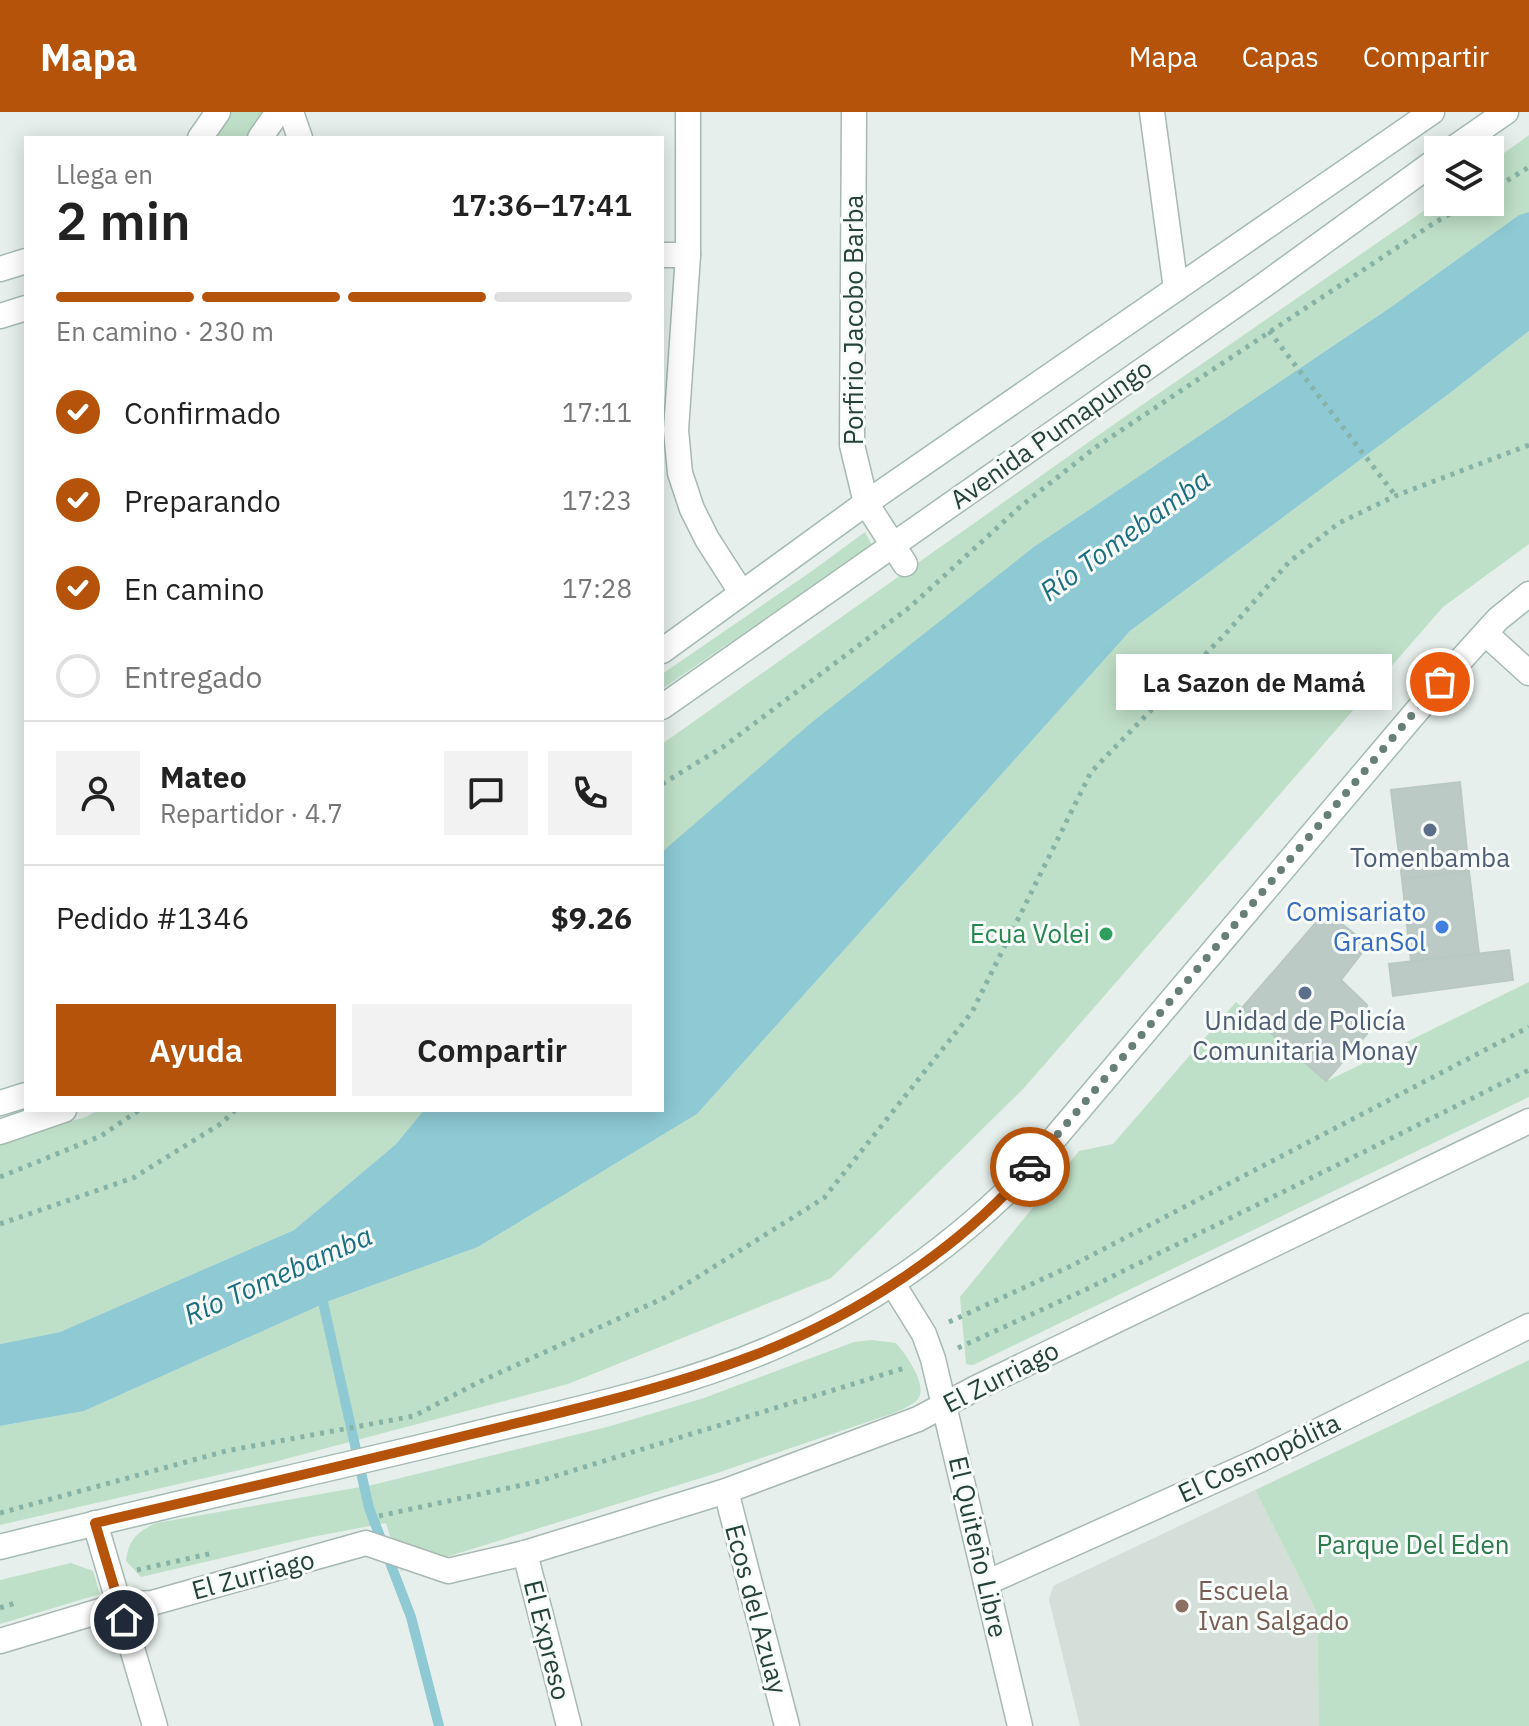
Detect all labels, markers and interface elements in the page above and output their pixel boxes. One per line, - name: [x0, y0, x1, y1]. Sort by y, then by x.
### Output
- text: Mapa: [40, 32, 137, 81]
- text: Mapa: [1129, 38, 1198, 75]
- text: Capas: [1242, 38, 1319, 75]
- text: Compartir: [1363, 38, 1489, 75]
- map controls: [1424, 136, 1504, 216]
- button: layers: [1424, 136, 1504, 216]
- text: Llega en: [56, 157, 153, 191]
- text: 17:36–17:41: [451, 185, 632, 224]
- text: 2 min: [56, 187, 191, 254]
- street label: Porfirio Jacobo Barba: [836, 195, 870, 445]
- text: En camino · 230 m: [56, 314, 274, 348]
- street label: Avenida Pumapungo: [943, 351, 1158, 516]
- icon: check: [56, 390, 100, 434]
- text: Confirmado: [124, 393, 281, 432]
- text: 17:11: [562, 395, 632, 429]
- water label: Río Tomebamba: [1032, 460, 1218, 609]
- icon: check: [56, 478, 100, 522]
- text: Preparando: [124, 481, 281, 520]
- text: 17:23: [562, 483, 632, 517]
- icon: check: [56, 566, 100, 610]
- text: En camino: [124, 569, 264, 608]
- text: 17:28: [562, 571, 632, 605]
- pin: [1406, 648, 1474, 716]
- callout: La Sazon de Mamá: [1116, 654, 1392, 710]
- text: Entregado: [124, 657, 262, 696]
- icon: bag: [1418, 660, 1462, 704]
- text: La Sazon de Mamá: [1142, 665, 1366, 699]
- button: person: [56, 751, 140, 835]
- button: chat: [444, 751, 528, 835]
- button: phone: [548, 751, 632, 835]
- text: Mateo: [160, 757, 247, 796]
- text: Repartidor · 4.7: [160, 796, 343, 830]
- marker: Tomenbamba: [1421, 821, 1439, 839]
- place label: Tomenbamba: [1350, 840, 1510, 874]
- place label: Comisariato GranSol: [1286, 894, 1426, 958]
- text: Pedido #1346: [56, 898, 250, 937]
- text: $9.26: [551, 898, 632, 937]
- place label: Ecua Volei: [970, 916, 1090, 950]
- marker: Comisariato GranSol: [1433, 918, 1451, 936]
- marker: Ecua Volei: [1097, 925, 1115, 943]
- marker: Unidad de Policía Comunitaria Monay: [1296, 984, 1314, 1002]
- place label: Unidad de Policía Comunitaria Monay: [1192, 1003, 1418, 1067]
- button: Ayuda: [56, 1004, 336, 1096]
- button: Compartir: [352, 1004, 632, 1096]
- courier: [990, 1127, 1070, 1207]
- icon: car: [1008, 1145, 1052, 1189]
- water label: Río Tomebamba: [178, 1216, 378, 1333]
- street label: El Zurriago: [937, 1332, 1064, 1420]
- street label: El Cosmopólita: [1172, 1405, 1345, 1510]
- street label: El Quiteño Libre: [942, 1453, 1016, 1641]
- street label: Ecos del Azuay: [718, 1520, 796, 1697]
- park label: Parque Del Eden: [1317, 1527, 1509, 1561]
- street label: El Zurriago: [188, 1541, 318, 1607]
- place label: Escuela Ivan Salgado: [1198, 1573, 1349, 1637]
- street label: El Expreso: [517, 1576, 579, 1703]
- pin: [90, 1586, 158, 1654]
- marker: Escuela Ivan Salgado: [1173, 1597, 1191, 1615]
- icon: home: [102, 1598, 146, 1642]

